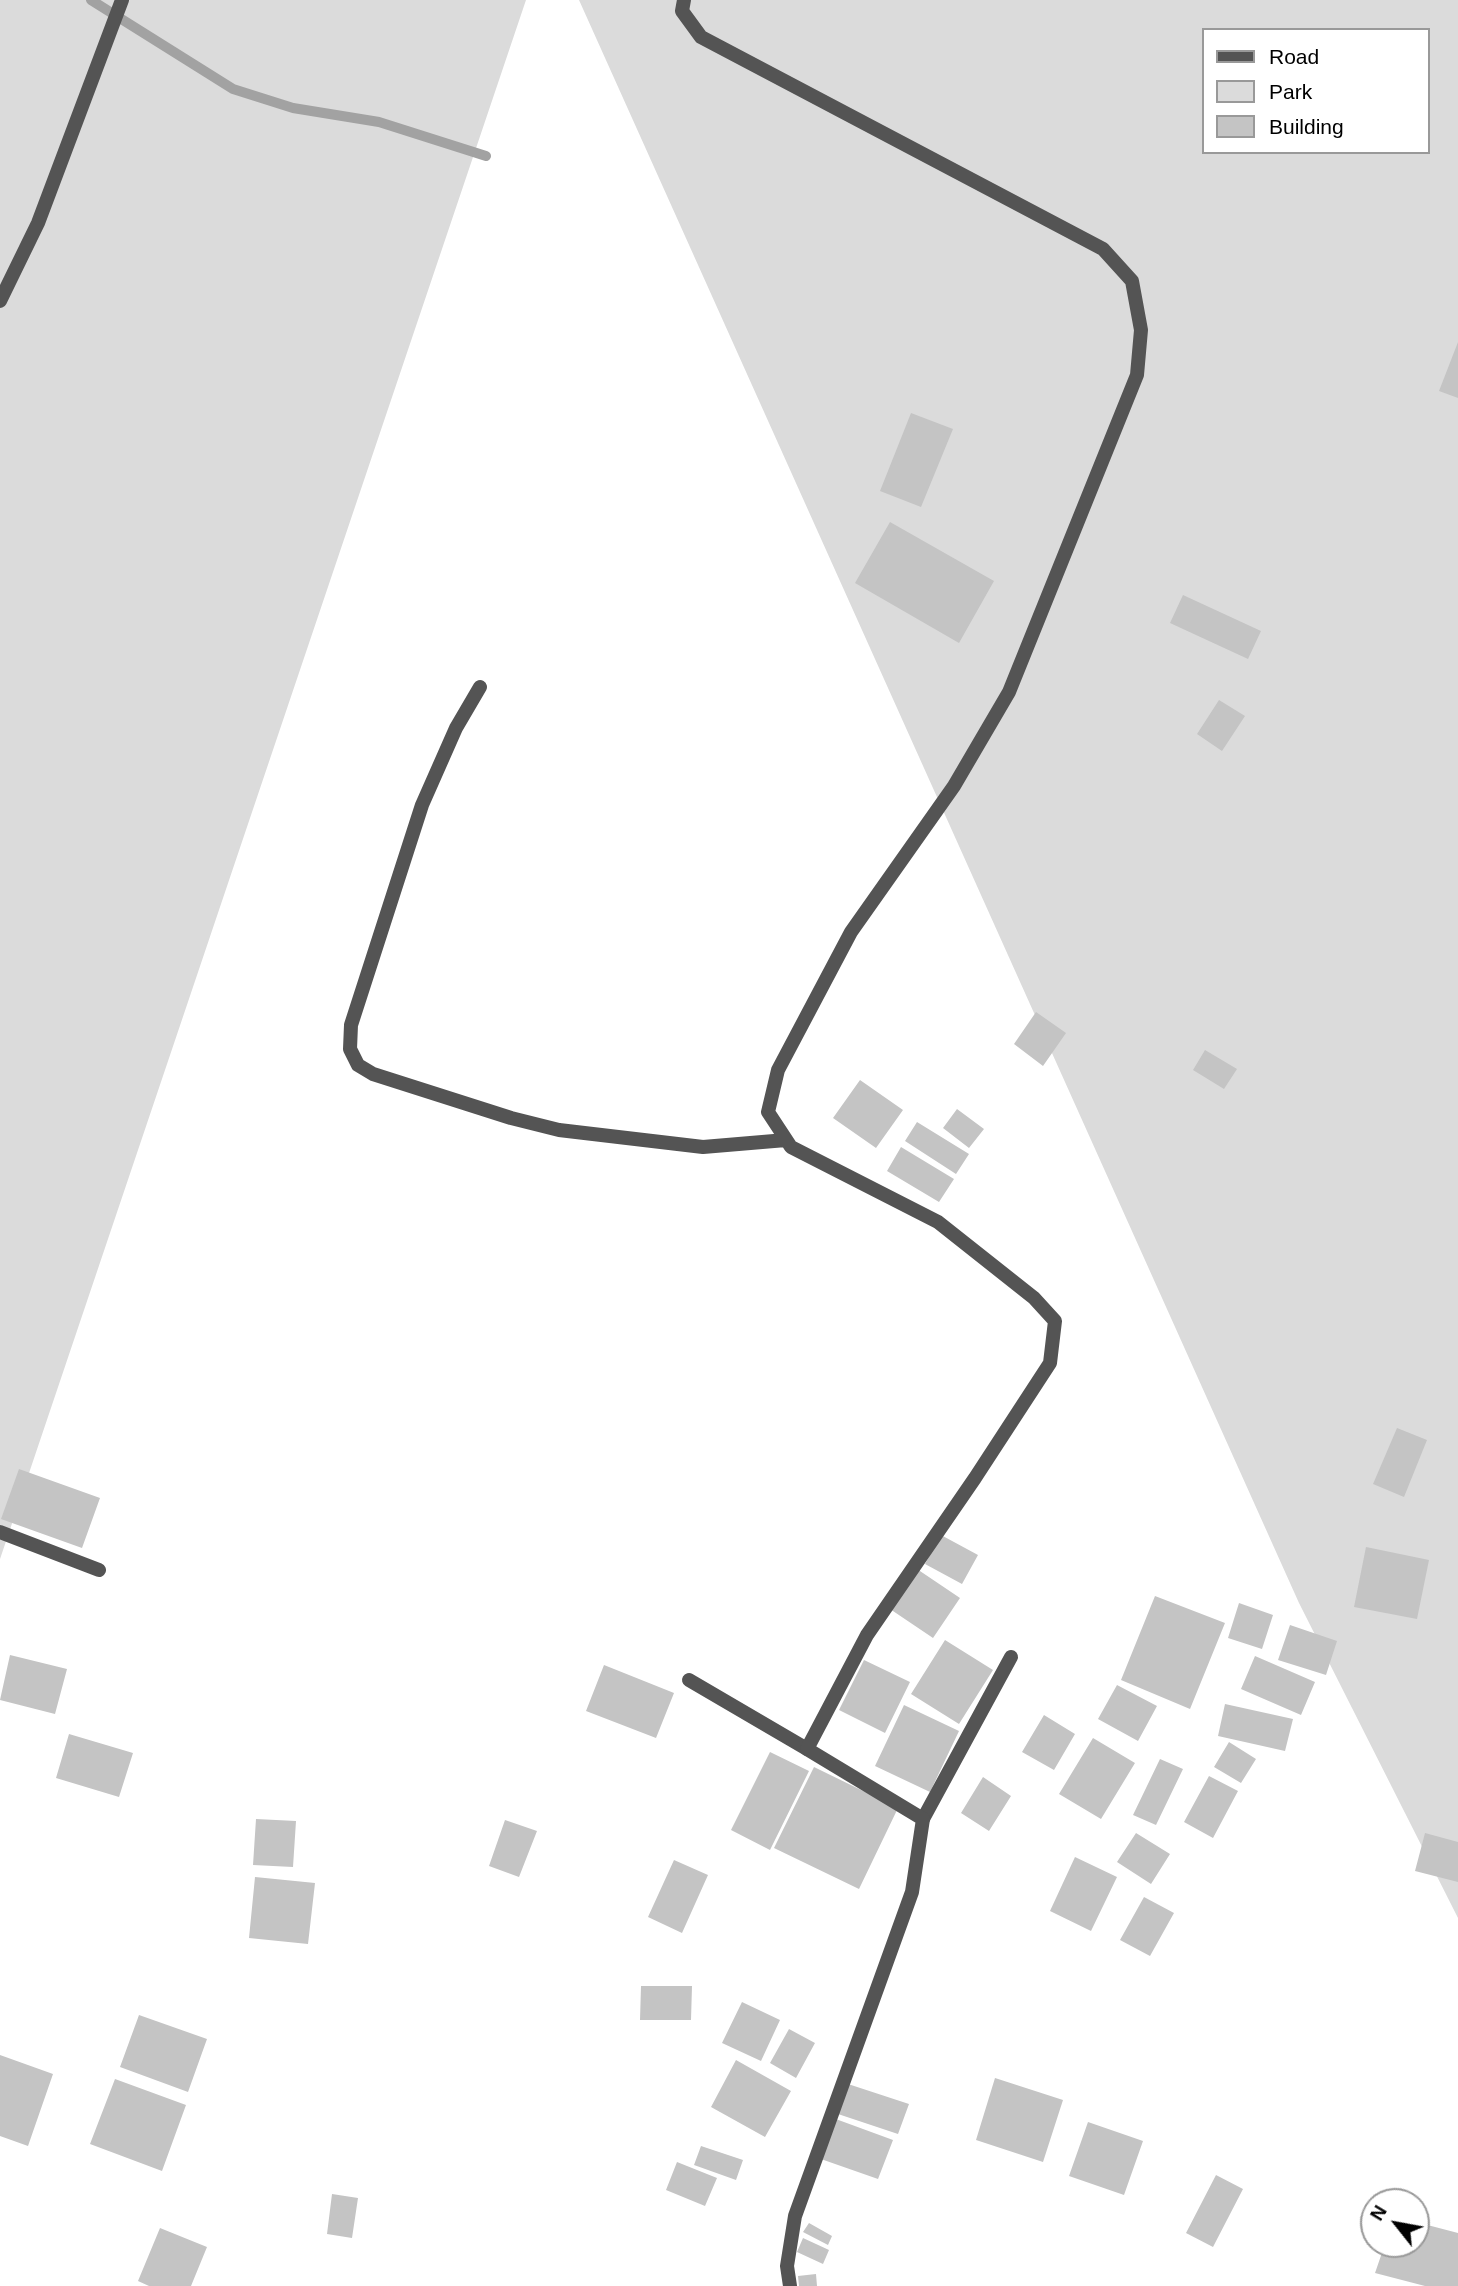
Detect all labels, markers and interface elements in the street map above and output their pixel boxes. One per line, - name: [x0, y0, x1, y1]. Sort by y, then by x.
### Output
- legend: [1202, 28, 1430, 154]
- text: Road: [1269, 45, 1319, 68]
- text: Park: [1269, 80, 1312, 103]
- text: Building: [1269, 115, 1344, 138]
- north arrow: [1360, 2188, 1430, 2258]
- text: N: [1366, 2202, 1391, 2224]

